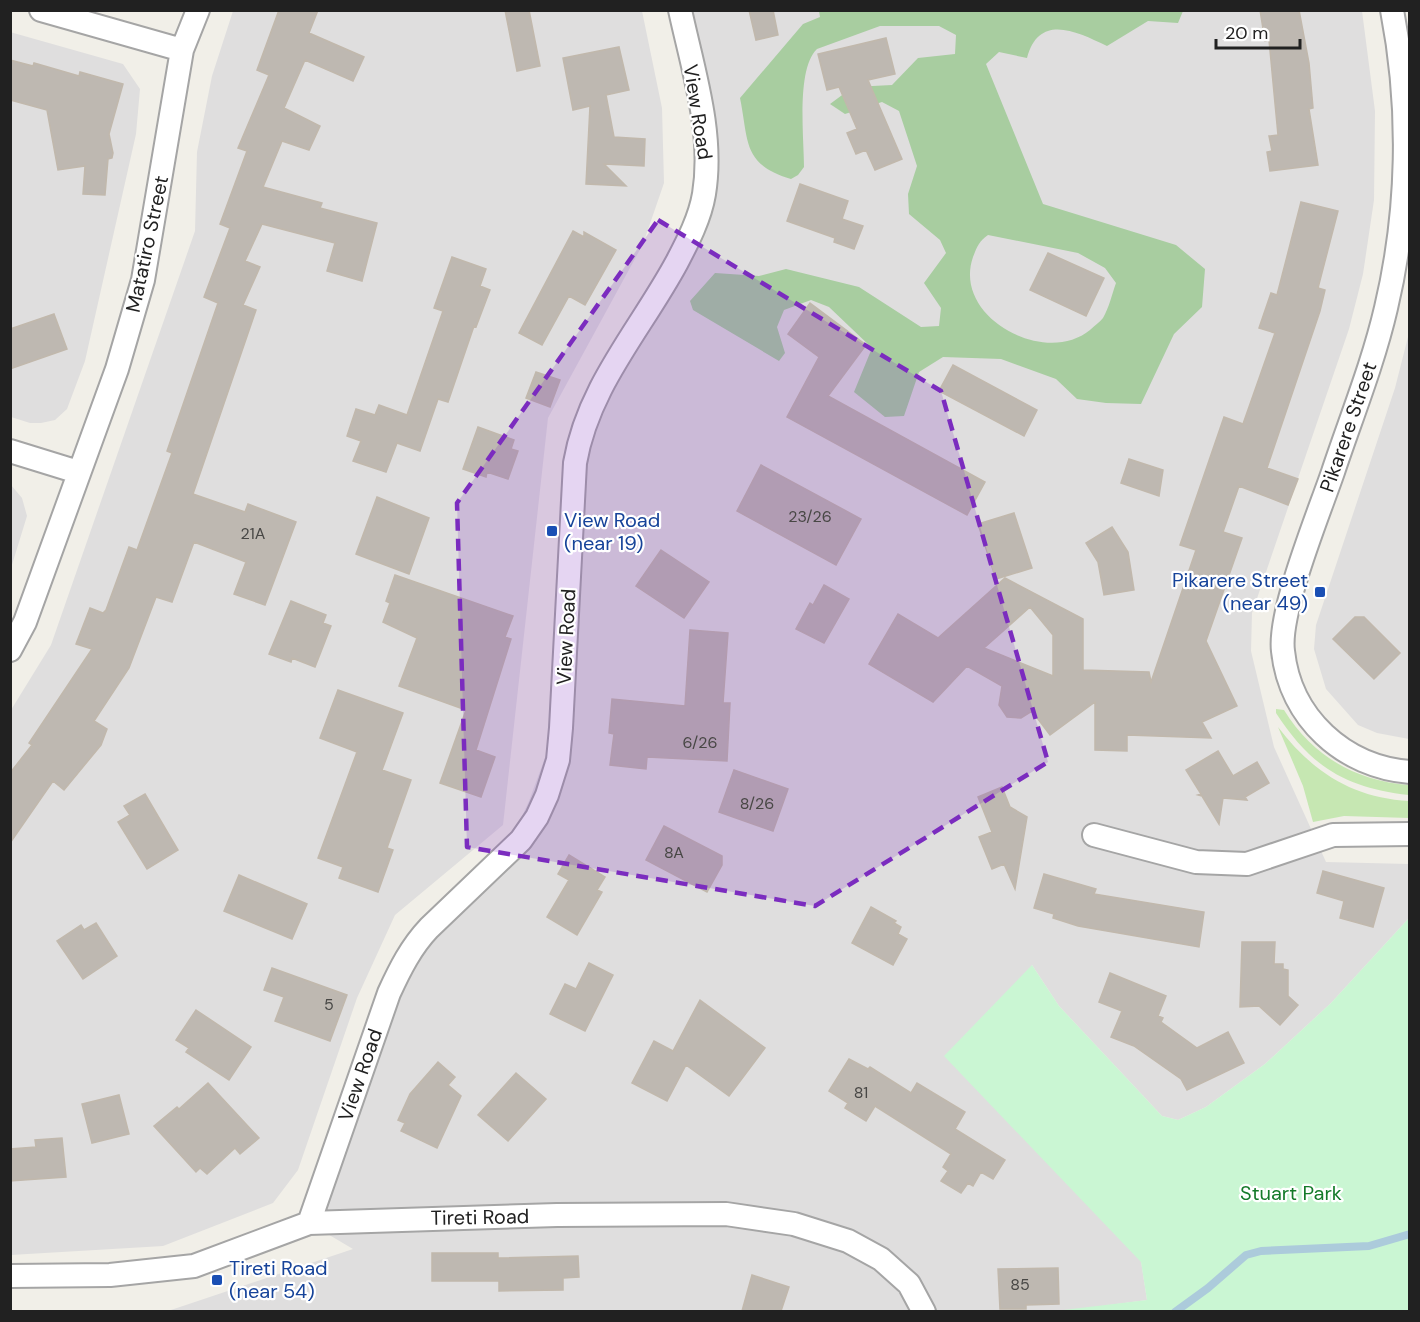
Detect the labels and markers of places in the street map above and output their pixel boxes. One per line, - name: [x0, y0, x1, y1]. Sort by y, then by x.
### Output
- place label: View Road (near 19): [564, 507, 660, 556]
- marker: View Road (near 19): [545, 524, 559, 538]
- place label: Pikarere Street (near 49): [1172, 567, 1308, 616]
- marker: Pikarere Street (near 49): [1313, 585, 1327, 599]
- place label: Tireti Road (near 54): [229, 1255, 328, 1304]
- marker: Tireti Road (near 54): [210, 1273, 224, 1287]

